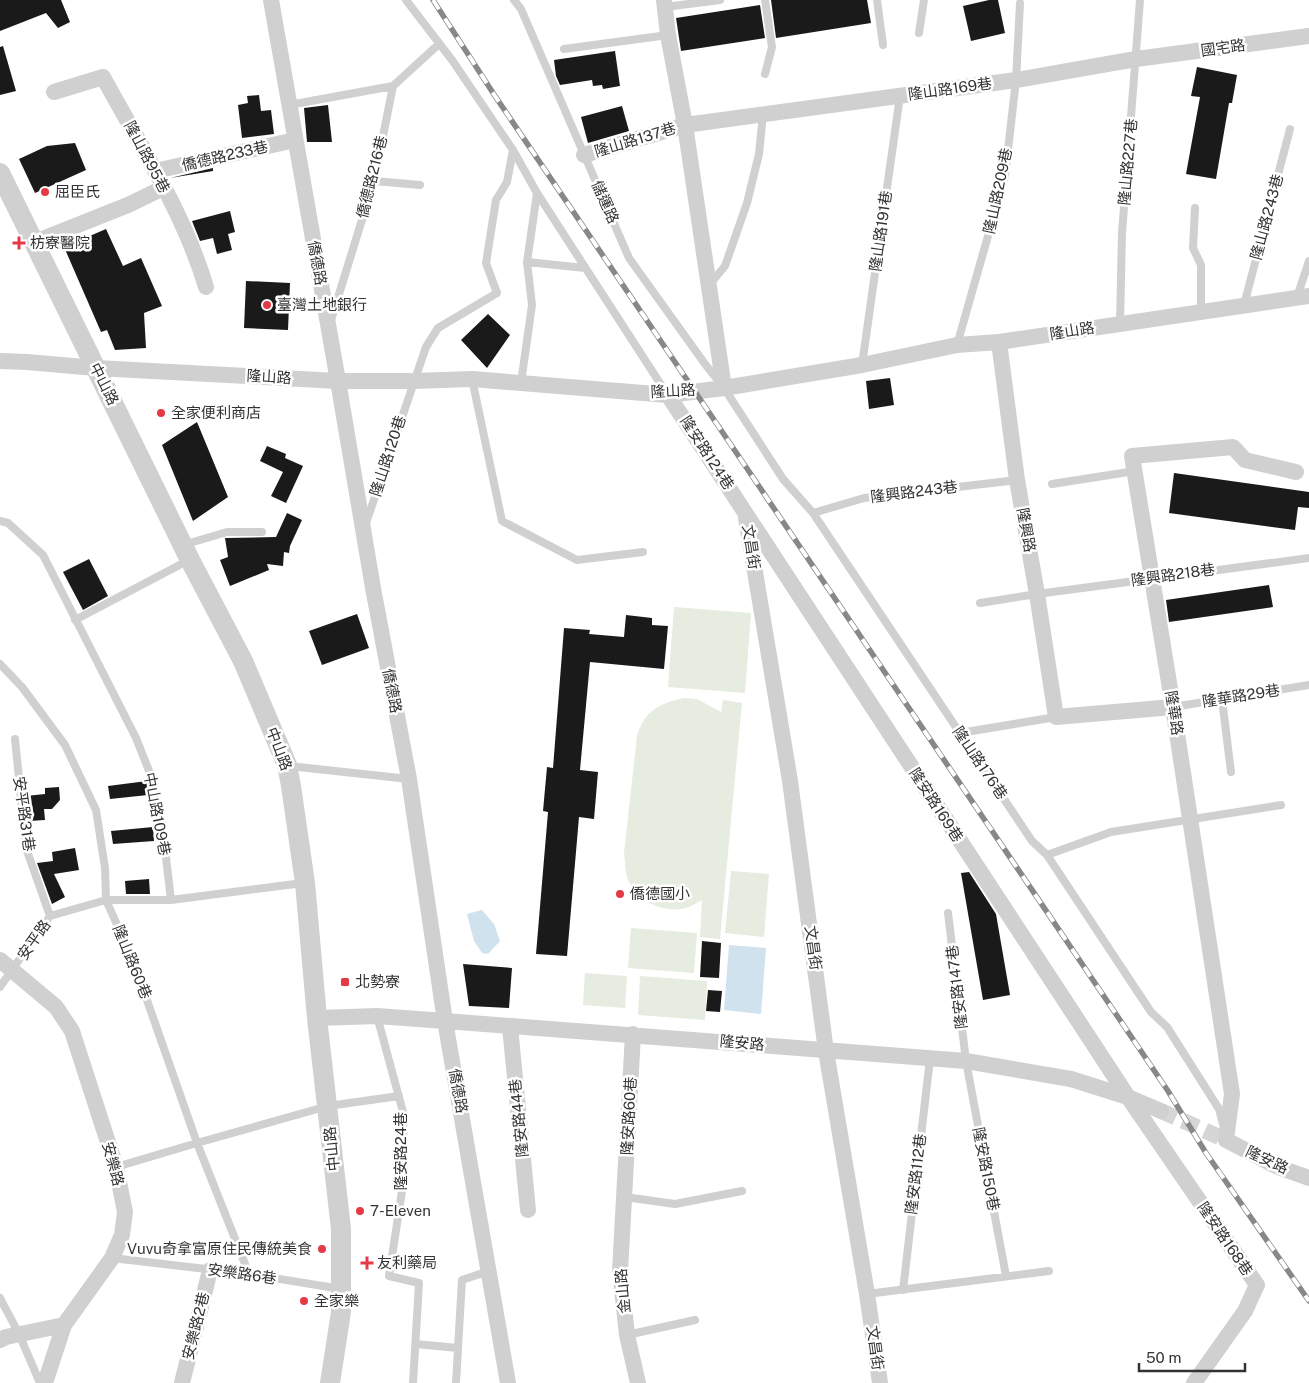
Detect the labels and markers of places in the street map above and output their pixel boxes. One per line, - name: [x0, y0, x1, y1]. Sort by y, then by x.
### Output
- place label: 屈臣氏: [55, 183, 100, 200]
- marker: 屈臣氏: [39, 186, 51, 198]
- place label: 枋寮醫院: [30, 234, 90, 251]
- marker: 枋寮醫院: [12, 236, 26, 250]
- place label: 臺灣土地銀行: [277, 296, 367, 313]
- marker: 臺灣土地銀行: [261, 299, 273, 311]
- place label: 全家便利商店: [171, 404, 261, 421]
- marker: 全家便利商店: [155, 407, 167, 419]
- place label: 僑德國小: [630, 885, 690, 902]
- marker: 僑德國小: [614, 888, 626, 900]
- place label: 北勢寮: [355, 973, 400, 990]
- marker: 北勢寮: [339, 976, 351, 988]
- place label: 7-Eleven: [370, 1202, 431, 1219]
- marker: 7-Eleven: [354, 1205, 366, 1217]
- place label: Vuvu奇拿富原住民傳統美食: [127, 1240, 312, 1257]
- marker: Vuvu奇拿富原住民傳統美食: [316, 1243, 328, 1255]
- place label: 友利藥局: [377, 1254, 437, 1271]
- marker: 友利藥局: [361, 1257, 373, 1269]
- place label: 全家樂: [314, 1292, 359, 1309]
- marker: 全家樂: [298, 1295, 310, 1307]

